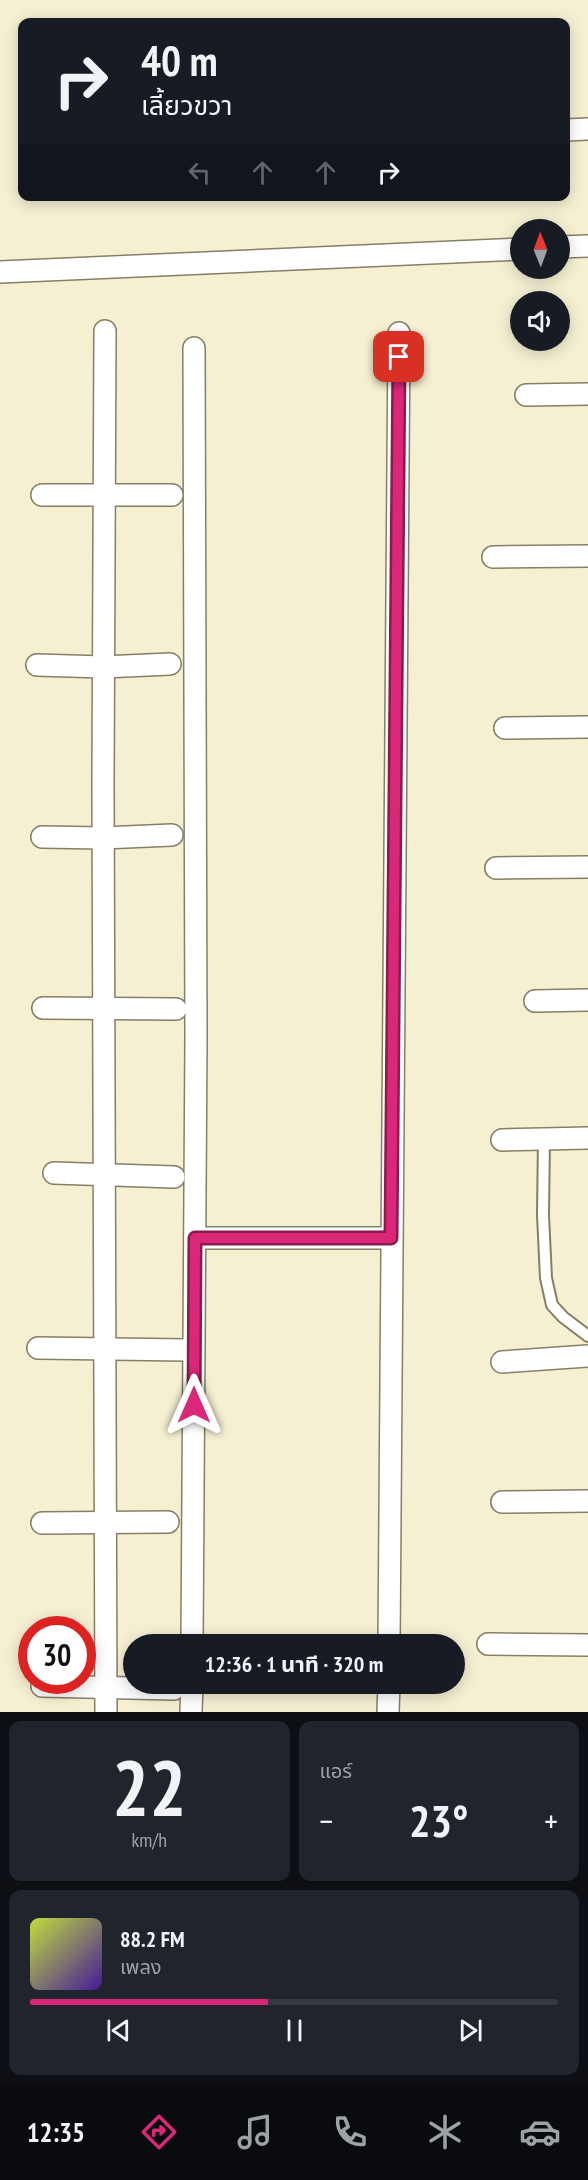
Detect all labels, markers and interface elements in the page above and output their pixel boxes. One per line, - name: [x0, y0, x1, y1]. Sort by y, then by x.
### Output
- text: 40 m: [141, 33, 218, 88]
- icon: right: [42, 42, 120, 120]
- text: เลี้ยวขวา: [141, 88, 232, 122]
- icon: left: [183, 156, 216, 189]
- icon: ahead: [246, 156, 279, 189]
- icon: ahead: [309, 156, 342, 189]
- icon: right: [372, 156, 405, 189]
- north arrow: [510, 219, 570, 279]
- map controls: [510, 219, 570, 351]
- button: sound: [510, 291, 570, 351]
- pin: [373, 331, 424, 382]
- icon: arrive: [382, 340, 415, 373]
- position arrow: [162, 1373, 226, 1437]
- speed limit sign: 30: [18, 1616, 96, 1694]
- text: 12:36 · 1 นาที · 320 m: [205, 1650, 383, 1678]
- text: 22: [112, 1737, 187, 1838]
- text: แอร์: [320, 1758, 352, 1784]
- text: 23°: [409, 1791, 468, 1849]
- text: −: [320, 1799, 333, 1842]
- text: +: [544, 1799, 558, 1842]
- text: km/h: [132, 1827, 167, 1853]
- text: 88.2 FM: [120, 1925, 185, 1953]
- text: เพลง: [120, 1954, 162, 1980]
- icon: previous: [102, 2014, 135, 2047]
- icon: pause: [278, 2014, 311, 2047]
- icon: next: [454, 2014, 487, 2047]
- icon: directions: [138, 2111, 180, 2153]
- icon: music: [234, 2111, 276, 2153]
- icon: phone: [329, 2111, 371, 2153]
- icon: climate: [424, 2111, 466, 2153]
- icon: car: [519, 2111, 561, 2153]
- text: 12:35: [27, 2115, 85, 2149]

